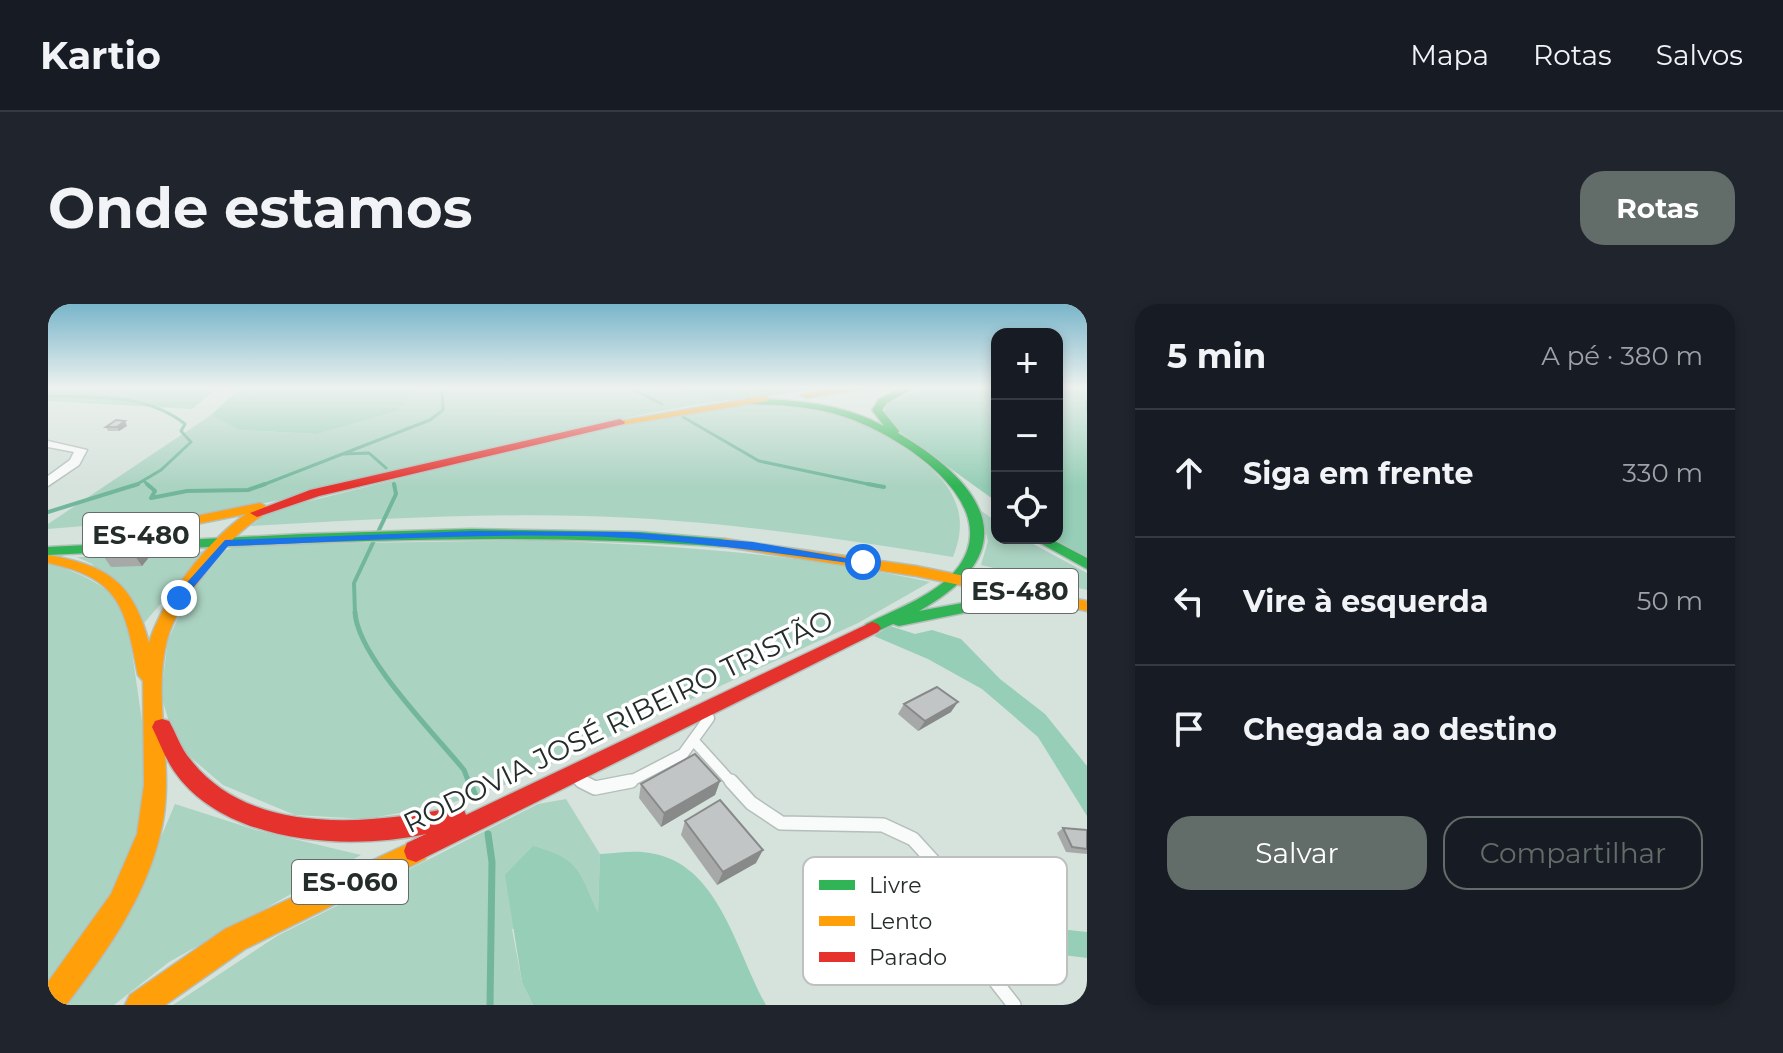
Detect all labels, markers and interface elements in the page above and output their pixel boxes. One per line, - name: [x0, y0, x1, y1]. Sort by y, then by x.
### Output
- text: Kartio: [40, 32, 161, 79]
- text: Mapa: [1410, 38, 1489, 72]
- text: Rotas: [1533, 38, 1612, 72]
- text: Salvos: [1656, 38, 1743, 72]
- button: Rotas: [1580, 171, 1735, 245]
- text: Onde estamos: [48, 174, 472, 242]
- map controls: [991, 328, 1063, 544]
- button: +: [991, 328, 1063, 400]
- text: 5 min: [1167, 335, 1266, 377]
- text: A pé · 380 m: [1541, 340, 1703, 372]
- button: −: [991, 400, 1063, 472]
- icon: ahead: [1167, 451, 1211, 495]
- text: Siga em frente: [1243, 455, 1473, 492]
- text: 330 m: [1622, 457, 1703, 489]
- button: locate: [991, 472, 1063, 544]
- road number: ES-480: [83, 513, 199, 557]
- route start: [845, 544, 881, 580]
- road number: ES-480: [962, 569, 1078, 613]
- icon: left: [1167, 579, 1211, 623]
- route end: [161, 580, 197, 616]
- text: Vire à esquerda: [1243, 583, 1488, 620]
- text: 50 m: [1637, 585, 1703, 617]
- street label: RODOVIA JOSÉ RIBEIRO TRISTÃO: [398, 602, 838, 840]
- icon: arrive: [1167, 707, 1211, 751]
- text: Chegada ao destino: [1243, 711, 1557, 748]
- button: Salvar: [1167, 816, 1427, 890]
- button: Compartilhar: [1443, 816, 1703, 890]
- legend: [803, 857, 1067, 985]
- road number: ES-060: [292, 860, 408, 904]
- text: Livre: [869, 872, 922, 899]
- text: Lento: [869, 908, 932, 935]
- text: Parado: [869, 944, 947, 971]

